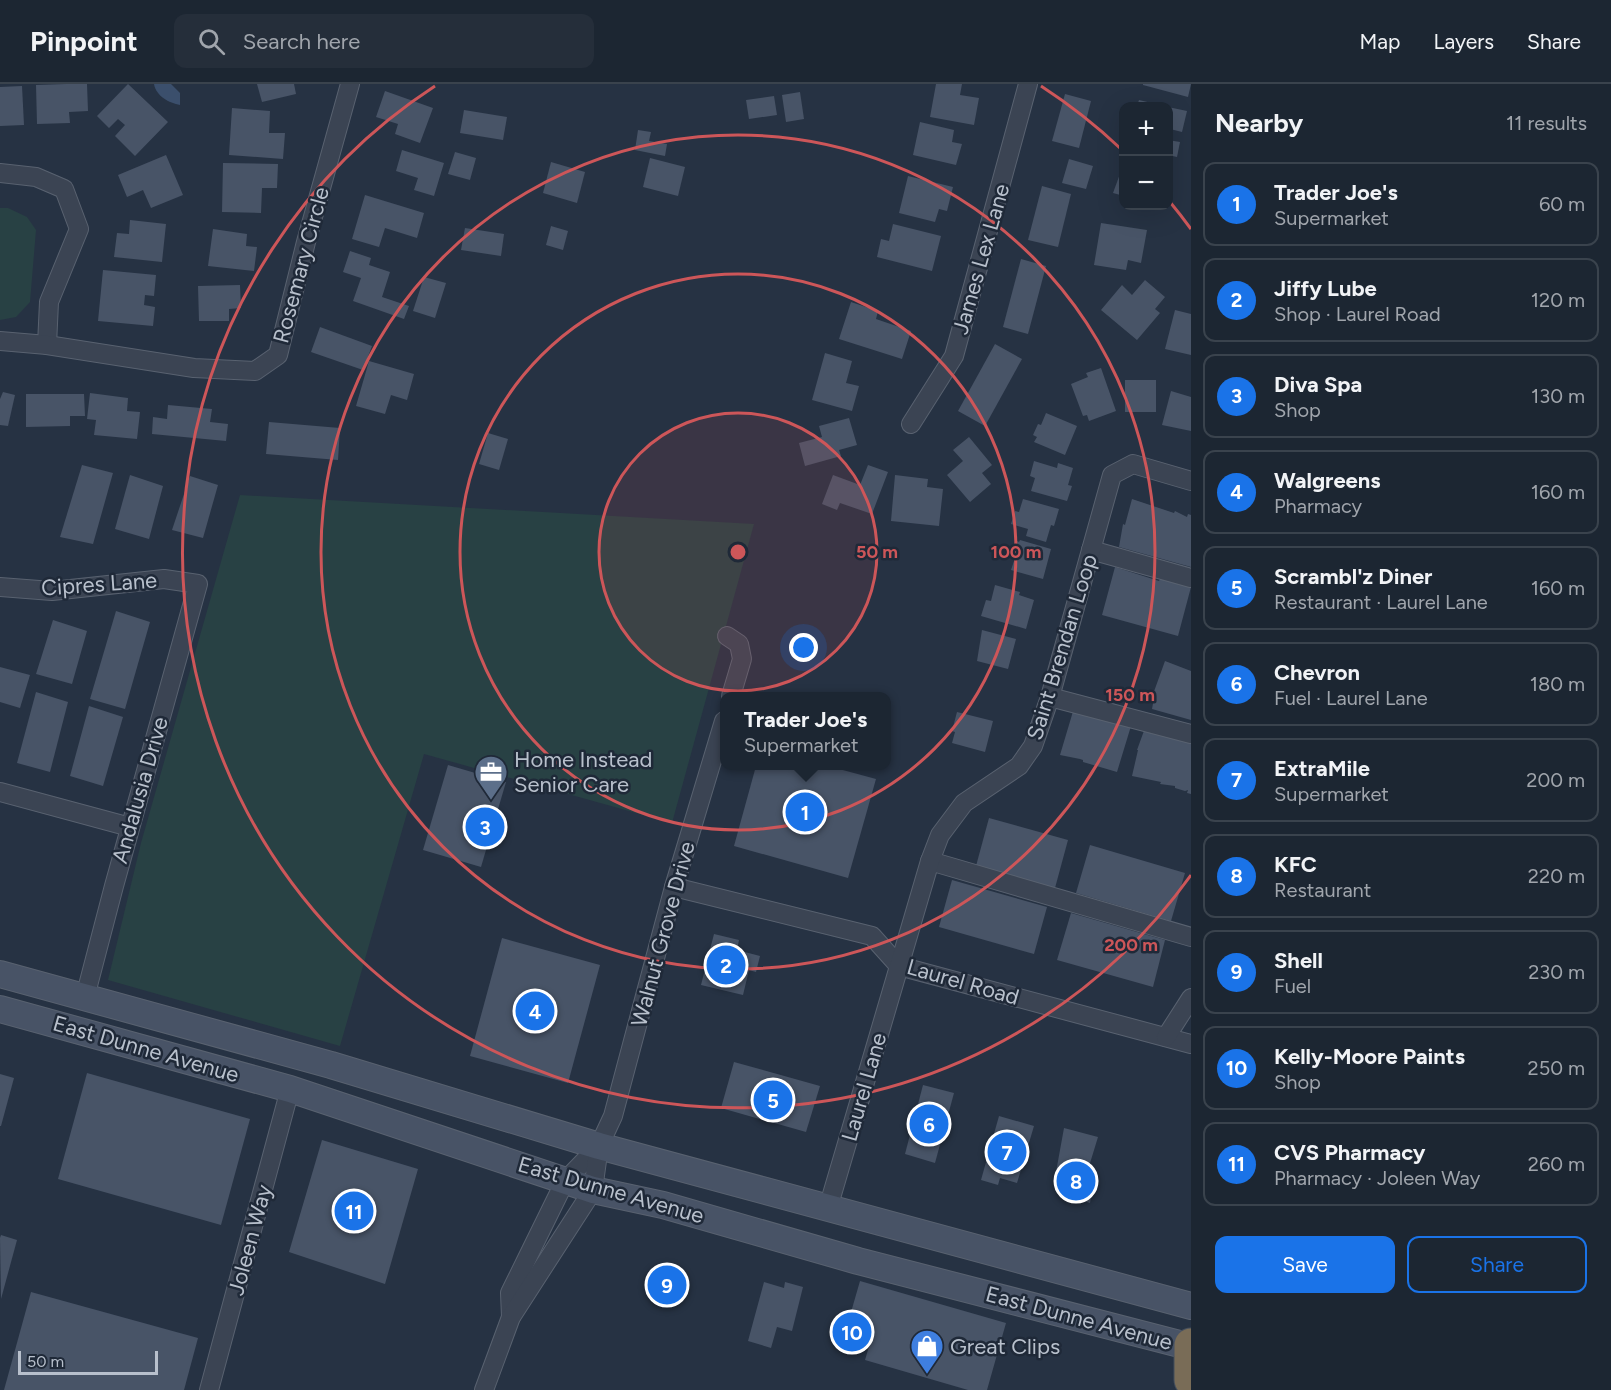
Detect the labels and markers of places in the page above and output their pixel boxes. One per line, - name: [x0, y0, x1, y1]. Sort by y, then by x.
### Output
- centre of rings: [728, 542, 748, 562]
- place label: Home Instead Senior Care: [514, 746, 652, 798]
- office icon: Home Instead Senior Care: [473, 754, 509, 801]
- pin: 1: [786, 790, 824, 834]
- pin: 3: [466, 804, 504, 850]
- pin: 2: [706, 942, 746, 988]
- pin: 4: [516, 988, 554, 1034]
- pin: 5: [754, 1078, 792, 1122]
- pin: 6: [910, 1102, 948, 1146]
- pin: 7: [988, 1130, 1026, 1174]
- pin: 8: [1056, 1158, 1096, 1204]
- pin: 11: [334, 1188, 374, 1234]
- pin: 9: [648, 1262, 686, 1308]
- pin: 10: [832, 1310, 872, 1354]
- shop icon: Great Clips: [909, 1328, 945, 1375]
- place label: Great Clips: [950, 1333, 1060, 1360]

